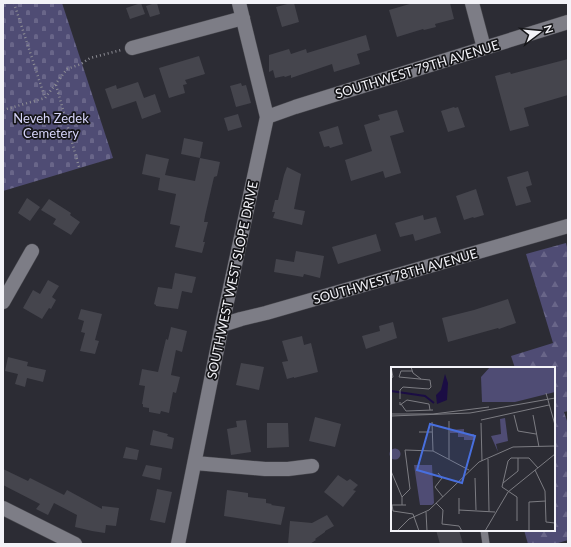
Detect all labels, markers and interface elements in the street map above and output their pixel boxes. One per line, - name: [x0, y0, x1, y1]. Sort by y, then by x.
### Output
- north arrow: [519, 12, 559, 52]
- text: N: [542, 23, 557, 35]
- street label: SOUTHWEST 79TH AVENUE: [333, 36, 501, 102]
- park label: Neveh Zedek Cemetery: [13, 110, 89, 141]
- street label: SOUTHWEST WEST SLOPE DRIVE: [203, 180, 261, 380]
- street label: SOUTHWEST 78TH AVENUE: [311, 245, 479, 307]
- inset map: [391, 367, 555, 531]

